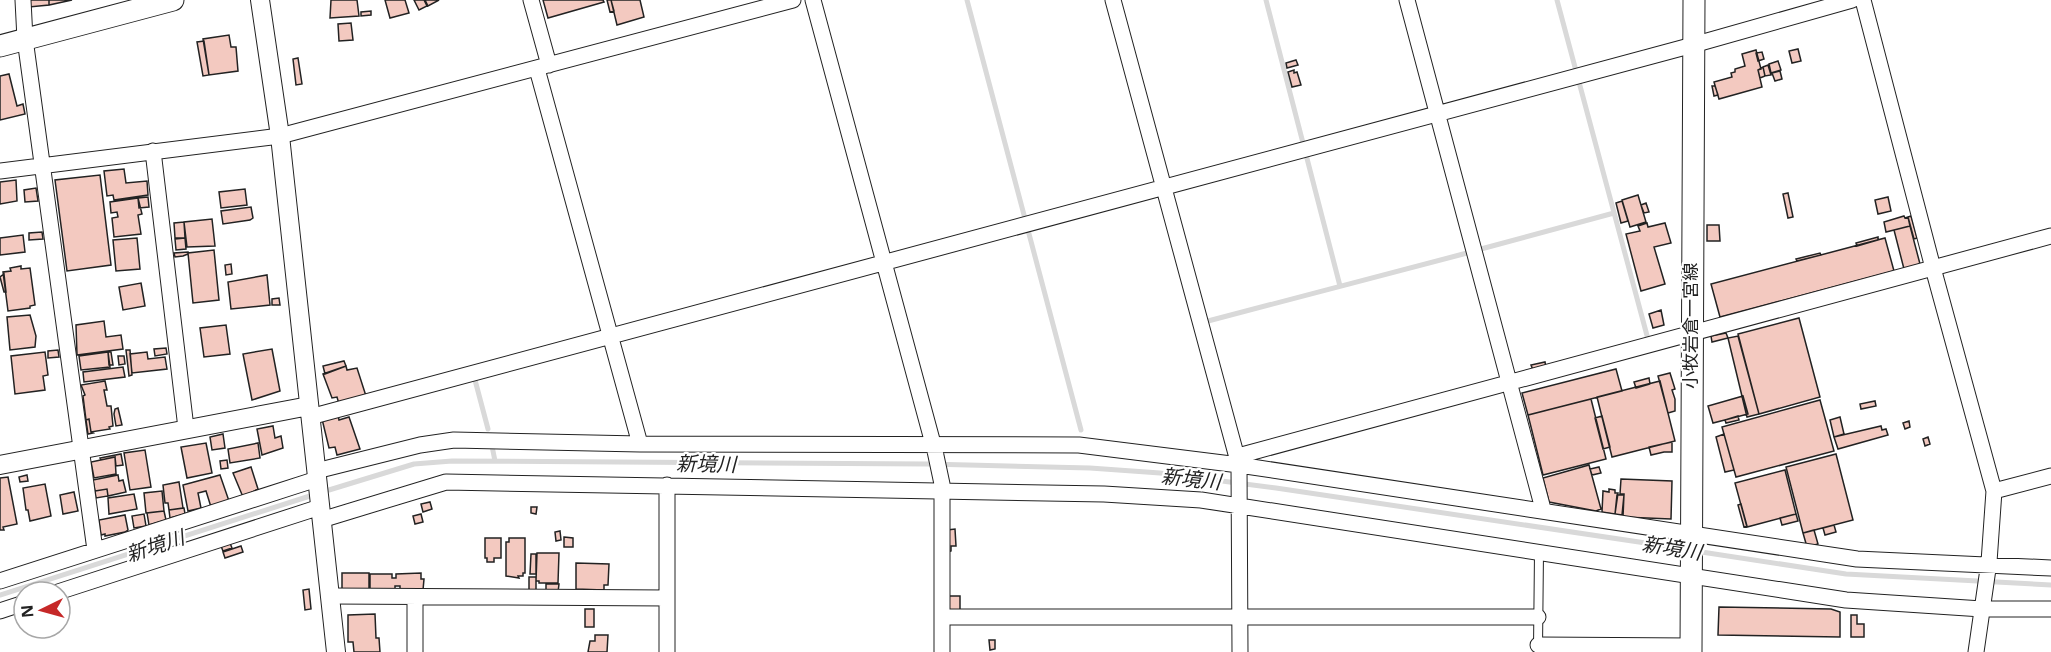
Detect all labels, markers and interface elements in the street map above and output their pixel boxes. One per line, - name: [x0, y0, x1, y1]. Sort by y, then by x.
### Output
- street label: 小牧岩倉一宮線: [1678, 263, 1702, 389]
- water label: 新境川: [676, 449, 738, 478]
- water label: 新境川: [1160, 462, 1224, 495]
- water label: 新境川: [122, 523, 189, 568]
- water label: 新境川: [1640, 529, 1706, 566]
- north arrow: [12, 580, 72, 640]
- text: N: [16, 604, 39, 619]

